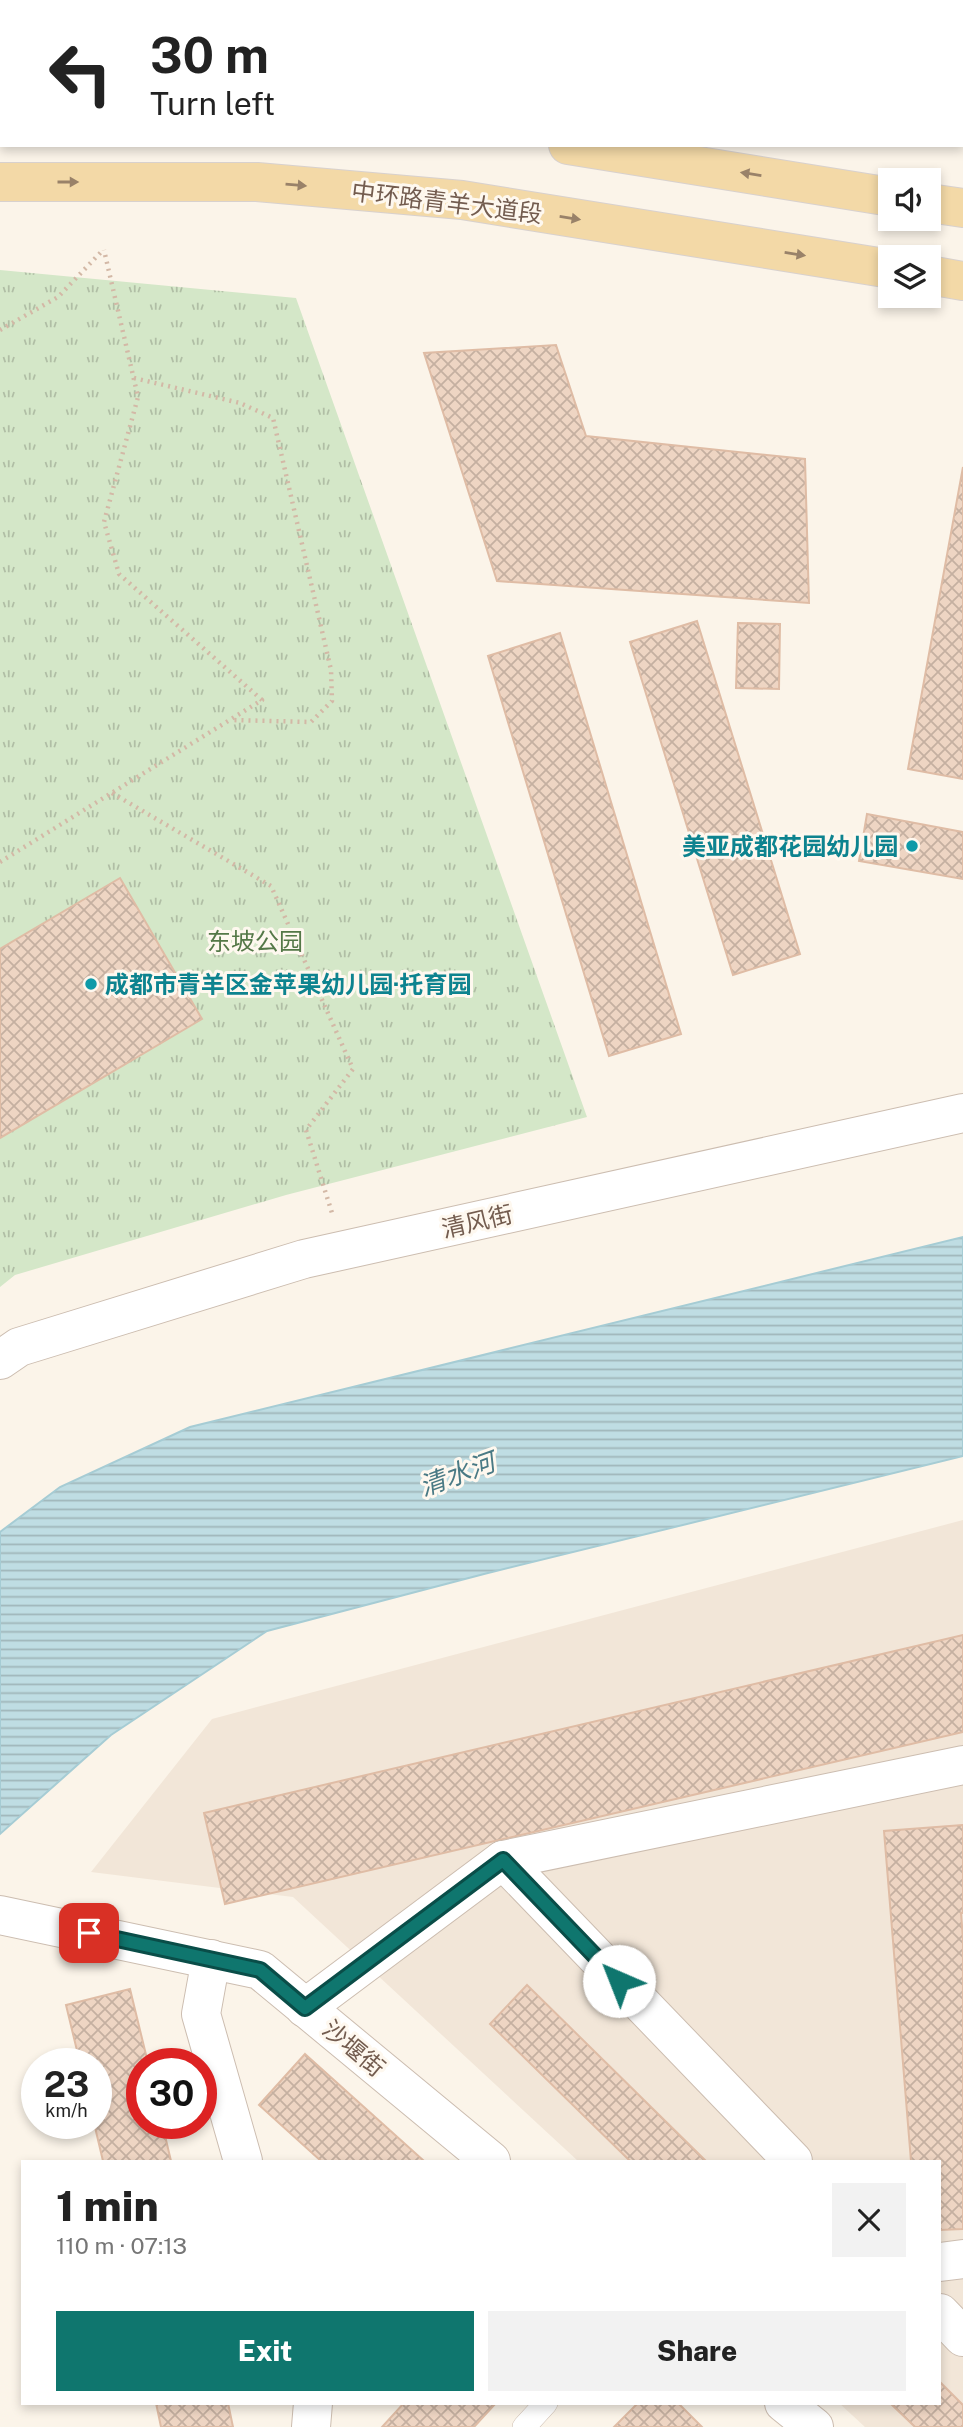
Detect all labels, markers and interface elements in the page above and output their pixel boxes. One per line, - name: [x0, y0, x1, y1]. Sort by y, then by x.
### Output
- text: 30 m: [150, 26, 269, 84]
- icon: left: [35, 28, 126, 119]
- text: Turn left: [150, 85, 275, 122]
- map controls: [878, 168, 941, 308]
- button: sound: [878, 168, 941, 231]
- one-way arrow: [740, 169, 762, 180]
- one-way arrow: [57, 176, 79, 188]
- street label: 中环路青羊大道段: [350, 176, 544, 228]
- one-way arrow: [285, 180, 307, 191]
- one-way arrow: [559, 213, 581, 224]
- button: layers: [878, 245, 941, 308]
- one-way arrow: [784, 249, 806, 260]
- place label: 美亚成都花园幼儿园: [682, 832, 898, 860]
- marker: 美亚成都花园幼儿园: [904, 838, 920, 854]
- park label: 东坡公园: [207, 927, 303, 955]
- place label: 成都市青羊区金苹果幼儿园·托育园: [105, 970, 471, 998]
- marker: 成都市青羊区金苹果幼儿园·托育园: [83, 976, 99, 992]
- street label: 清风街: [439, 1199, 515, 1243]
- water label: 清水河: [415, 1444, 504, 1502]
- pin: [59, 1903, 119, 1963]
- icon: arrive: [70, 1914, 108, 1952]
- position arrow: [582, 1944, 656, 2018]
- street label: 沙堰街: [317, 2014, 391, 2082]
- speed limit sign: 30: [126, 2048, 217, 2139]
- text: 23: [44, 2064, 89, 2105]
- text: km/h: [45, 2100, 88, 2121]
- text: 1 min: [56, 2181, 159, 2230]
- button: close: [832, 2183, 906, 2257]
- text: 110 m · 07:13: [56, 2232, 187, 2259]
- button: Exit: [56, 2311, 474, 2391]
- button: Share: [488, 2311, 906, 2391]

